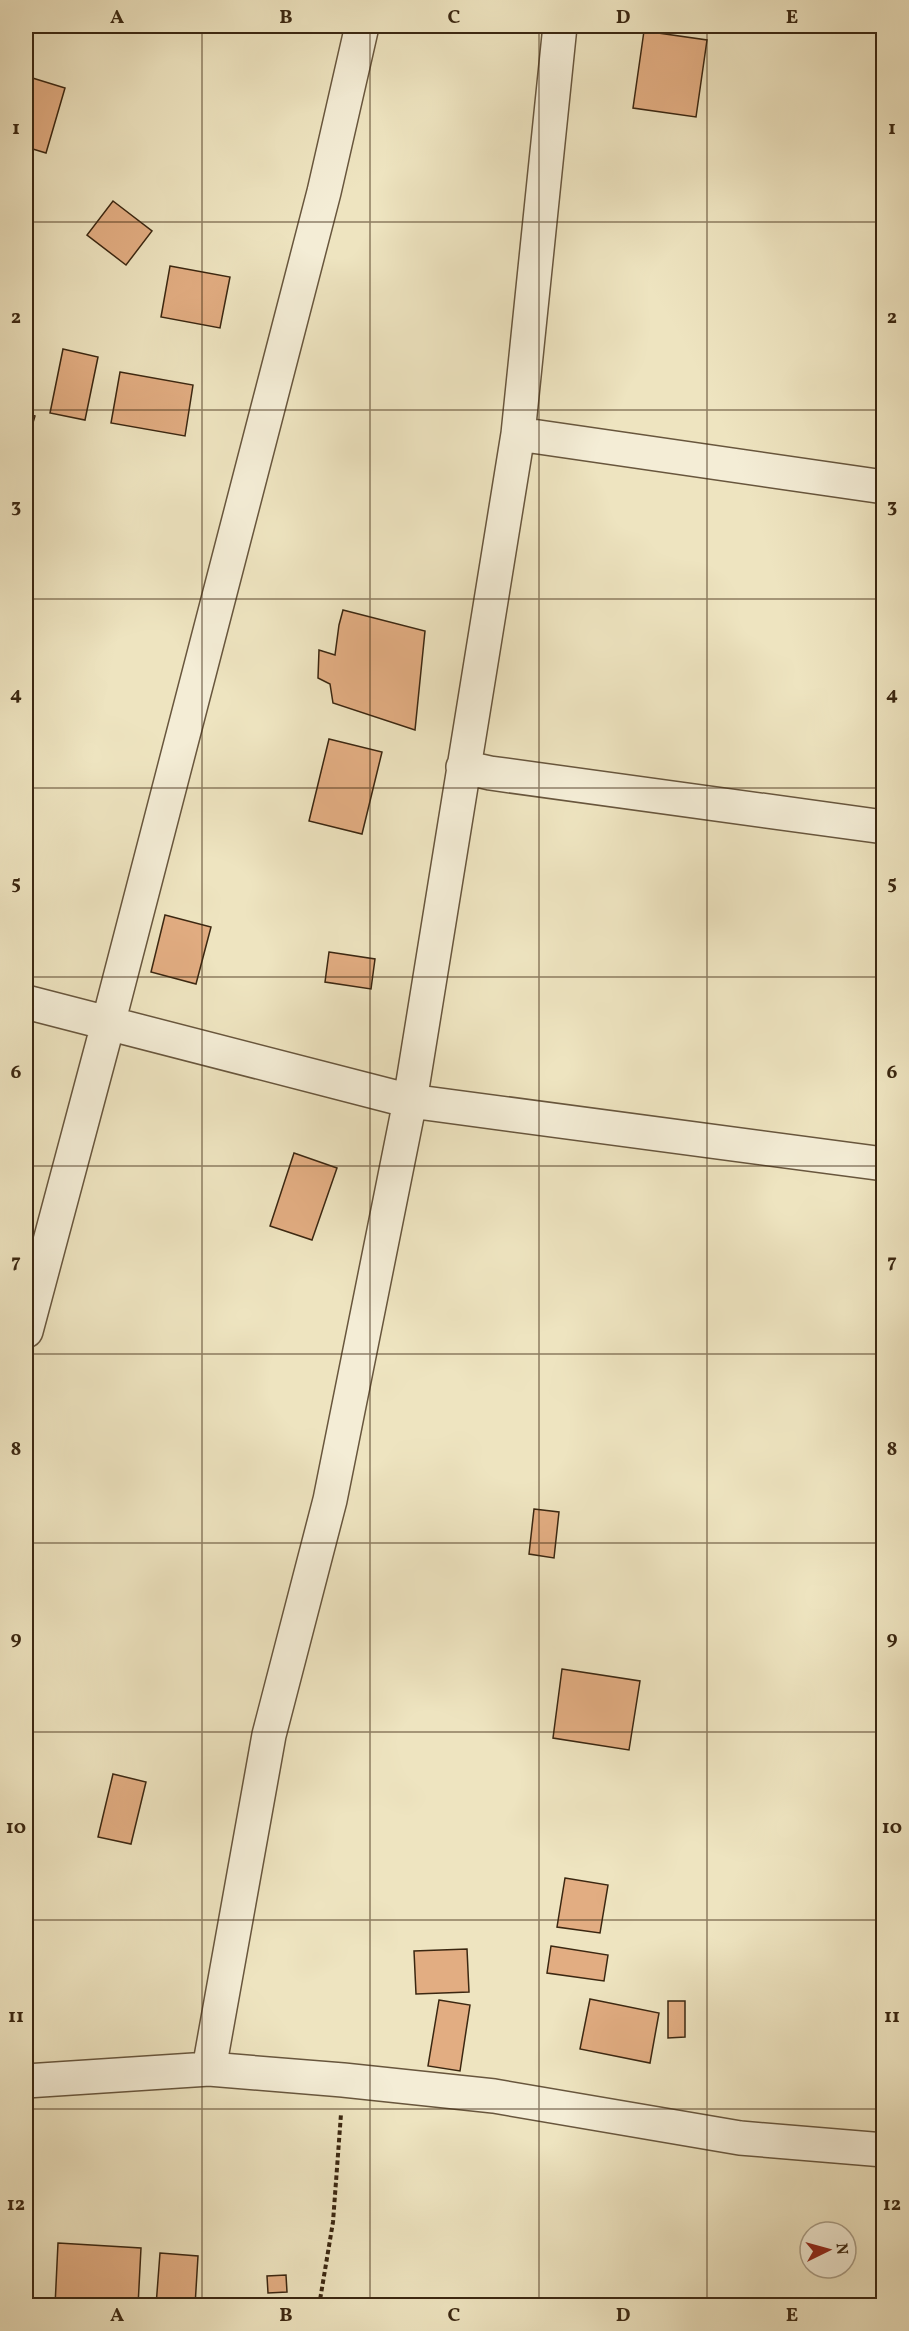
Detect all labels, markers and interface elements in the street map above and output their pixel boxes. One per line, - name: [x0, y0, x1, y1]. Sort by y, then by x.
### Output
- text: A: [110, 4, 124, 32]
- text: B: [279, 4, 293, 32]
- text: C: [448, 4, 461, 32]
- text: D: [616, 4, 630, 32]
- text: E: [786, 4, 798, 32]
- text: 1: [12, 115, 20, 143]
- text: 1: [888, 115, 896, 143]
- text: 2: [11, 304, 21, 332]
- text: 2: [887, 304, 897, 332]
- text: 3: [11, 493, 21, 521]
- text: 3: [887, 493, 897, 521]
- text: 4: [10, 681, 22, 709]
- text: 4: [886, 681, 898, 709]
- text: 5: [11, 870, 21, 898]
- text: 5: [887, 870, 897, 898]
- text: 6: [11, 1059, 22, 1087]
- text: 6: [887, 1059, 898, 1087]
- text: 7: [11, 1248, 21, 1276]
- text: 7: [887, 1248, 897, 1276]
- text: 8: [11, 1436, 21, 1464]
- text: 8: [887, 1436, 897, 1464]
- text: 9: [10, 1625, 22, 1653]
- text: 9: [886, 1625, 898, 1653]
- text: 10: [6, 1814, 26, 1842]
- text: 10: [882, 1814, 902, 1842]
- text: 11: [8, 2003, 24, 2031]
- text: 11: [884, 2003, 900, 2031]
- text: 12: [7, 2191, 25, 2219]
- text: 12: [883, 2191, 901, 2219]
- north arrow: [798, 2220, 858, 2280]
- text: N: [829, 2242, 852, 2256]
- text: A: [110, 2302, 124, 2330]
- text: B: [279, 2302, 293, 2330]
- text: C: [448, 2302, 461, 2330]
- text: D: [616, 2302, 630, 2330]
- text: E: [786, 2302, 798, 2330]

